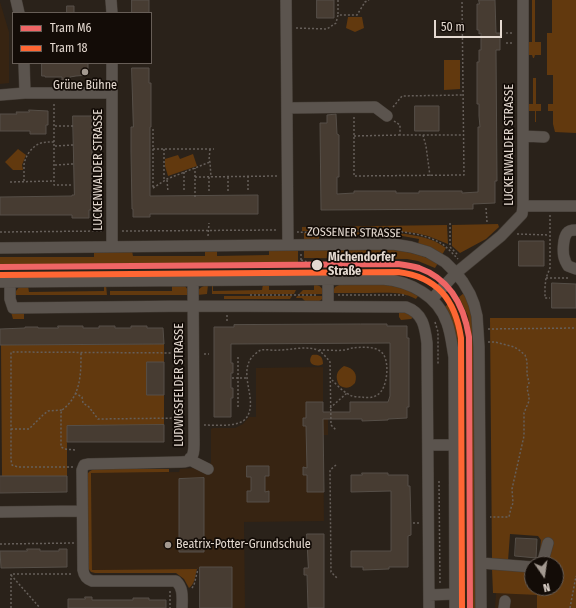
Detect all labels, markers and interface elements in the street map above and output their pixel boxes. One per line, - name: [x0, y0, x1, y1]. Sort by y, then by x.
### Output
- legend: [12, 12, 152, 64]
- scale bar: [436, 12, 504, 38]
- text: 50 m: [441, 20, 465, 34]
- text: Tram M6: [50, 21, 91, 35]
- text: Tram 18: [50, 41, 88, 55]
- marker: Grüne Bühne: [80, 67, 90, 77]
- place label: Grüne Bühne: [53, 79, 117, 93]
- street label: LUCKENWALDER STRASSE: [503, 84, 517, 206]
- street label: LUCKENWALDER STRASSE: [92, 109, 106, 231]
- street label: ZOSSENER STRASSE: [307, 225, 401, 241]
- place label: Michendorfer Straße: [328, 251, 395, 279]
- marker: Michendorfer Straße: [310, 258, 324, 272]
- street label: LUDWIGSFELDER STRASSE: [173, 323, 187, 447]
- place label: Beatrix-Potter-Grundschule: [176, 538, 311, 552]
- marker: Beatrix-Potter-Grundschule: [163, 540, 173, 550]
- north arrow: [524, 556, 564, 596]
- text: N: [542, 580, 551, 594]

